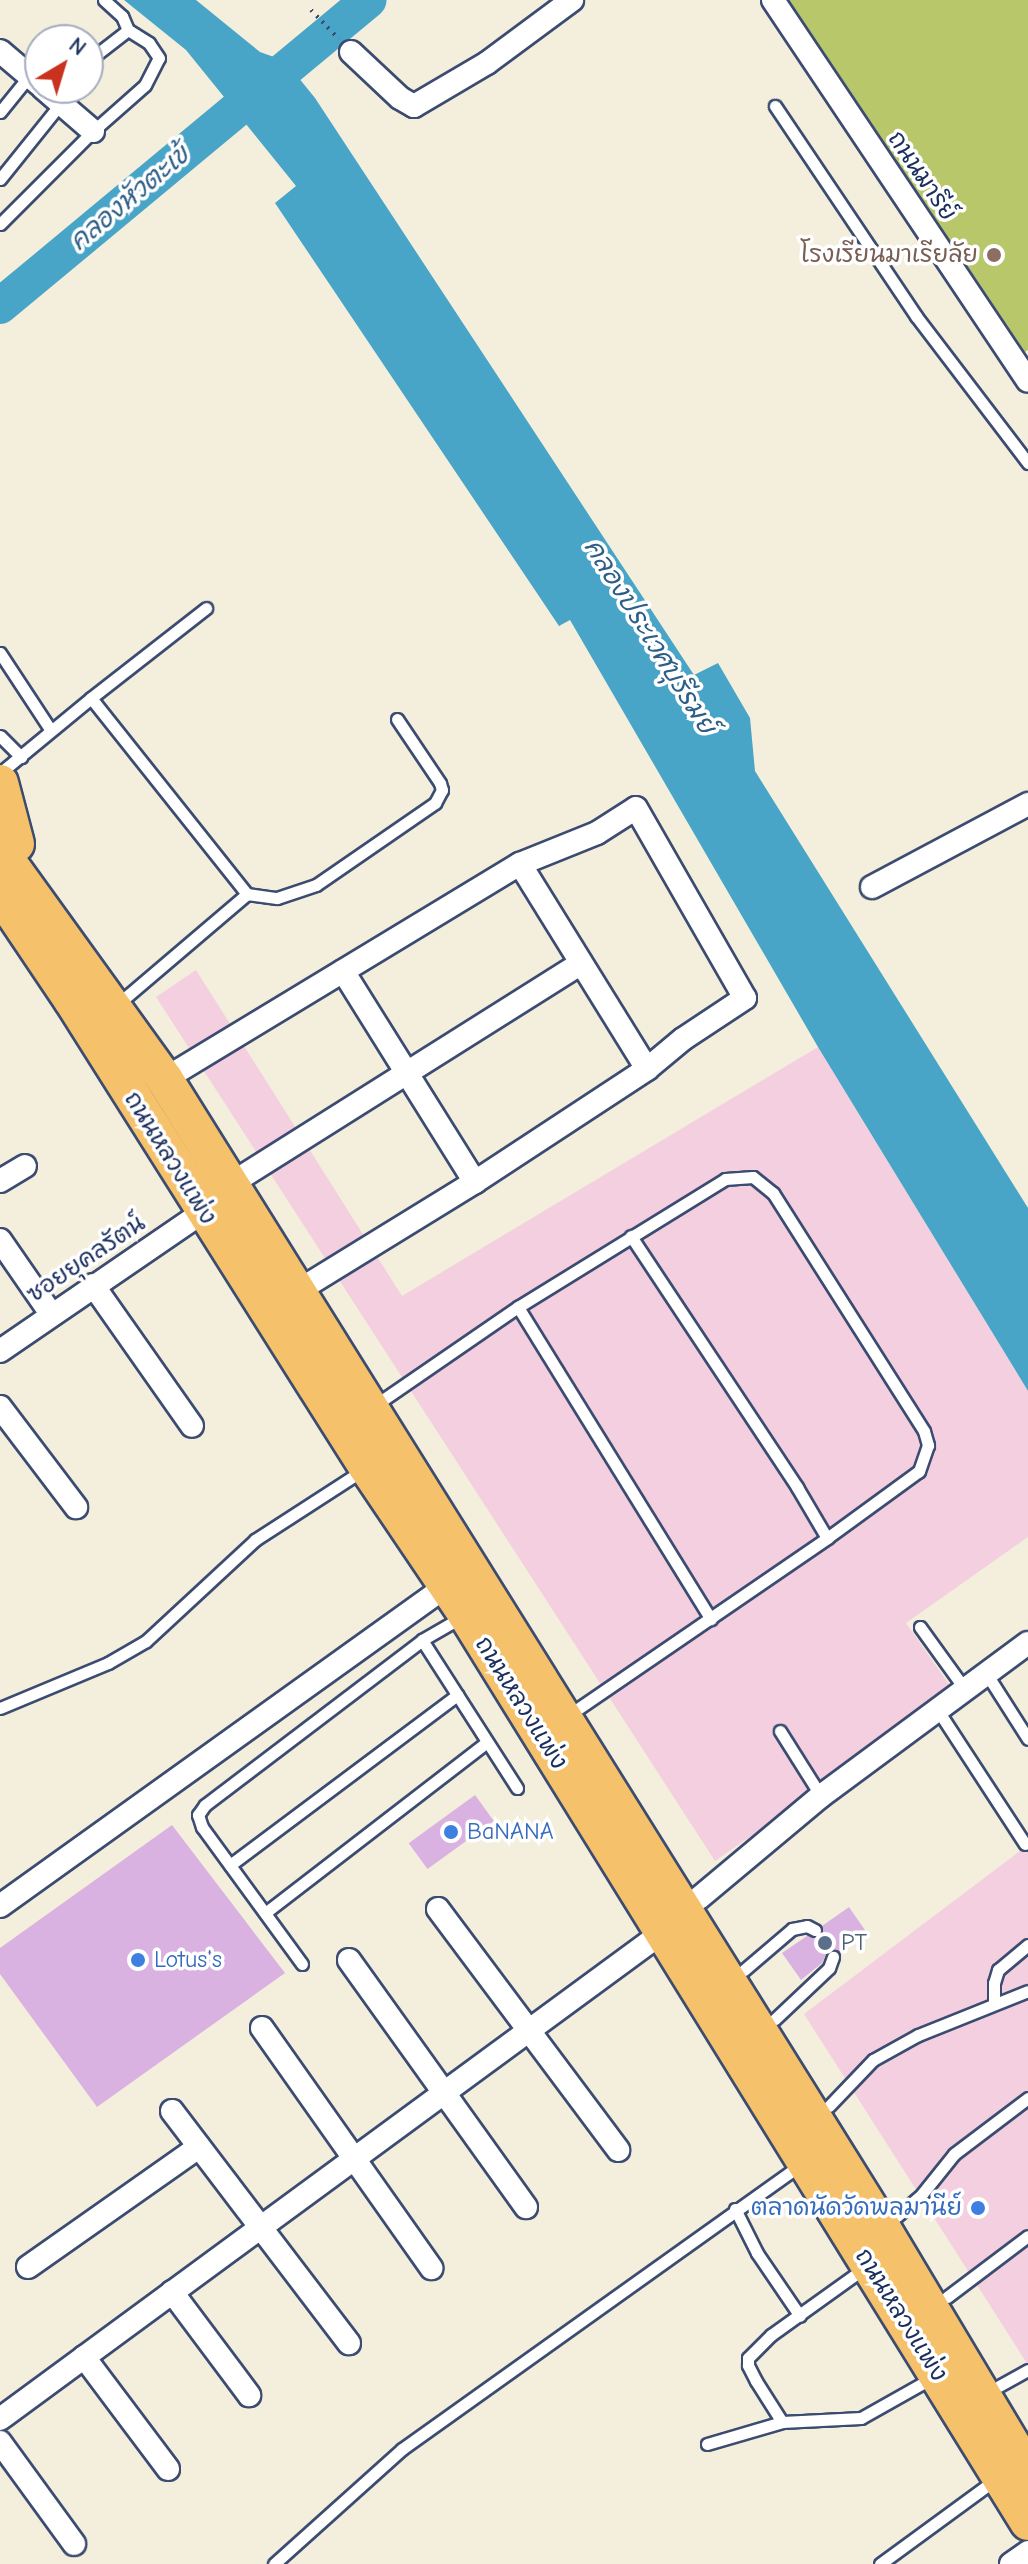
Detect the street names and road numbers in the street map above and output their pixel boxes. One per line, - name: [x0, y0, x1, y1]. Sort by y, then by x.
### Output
- street label: ถนนมารีย์: [882, 126, 962, 226]
- street label: ถนนหลวงแพ่ง: [118, 1086, 222, 1230]
- street label: ซอยยุคลรัตน์: [21, 1209, 151, 1309]
- street label: ถนนหลวงแพ่ง: [469, 1631, 573, 1775]
- street label: ถนนหลวงแพ่ง: [849, 2243, 953, 2387]

